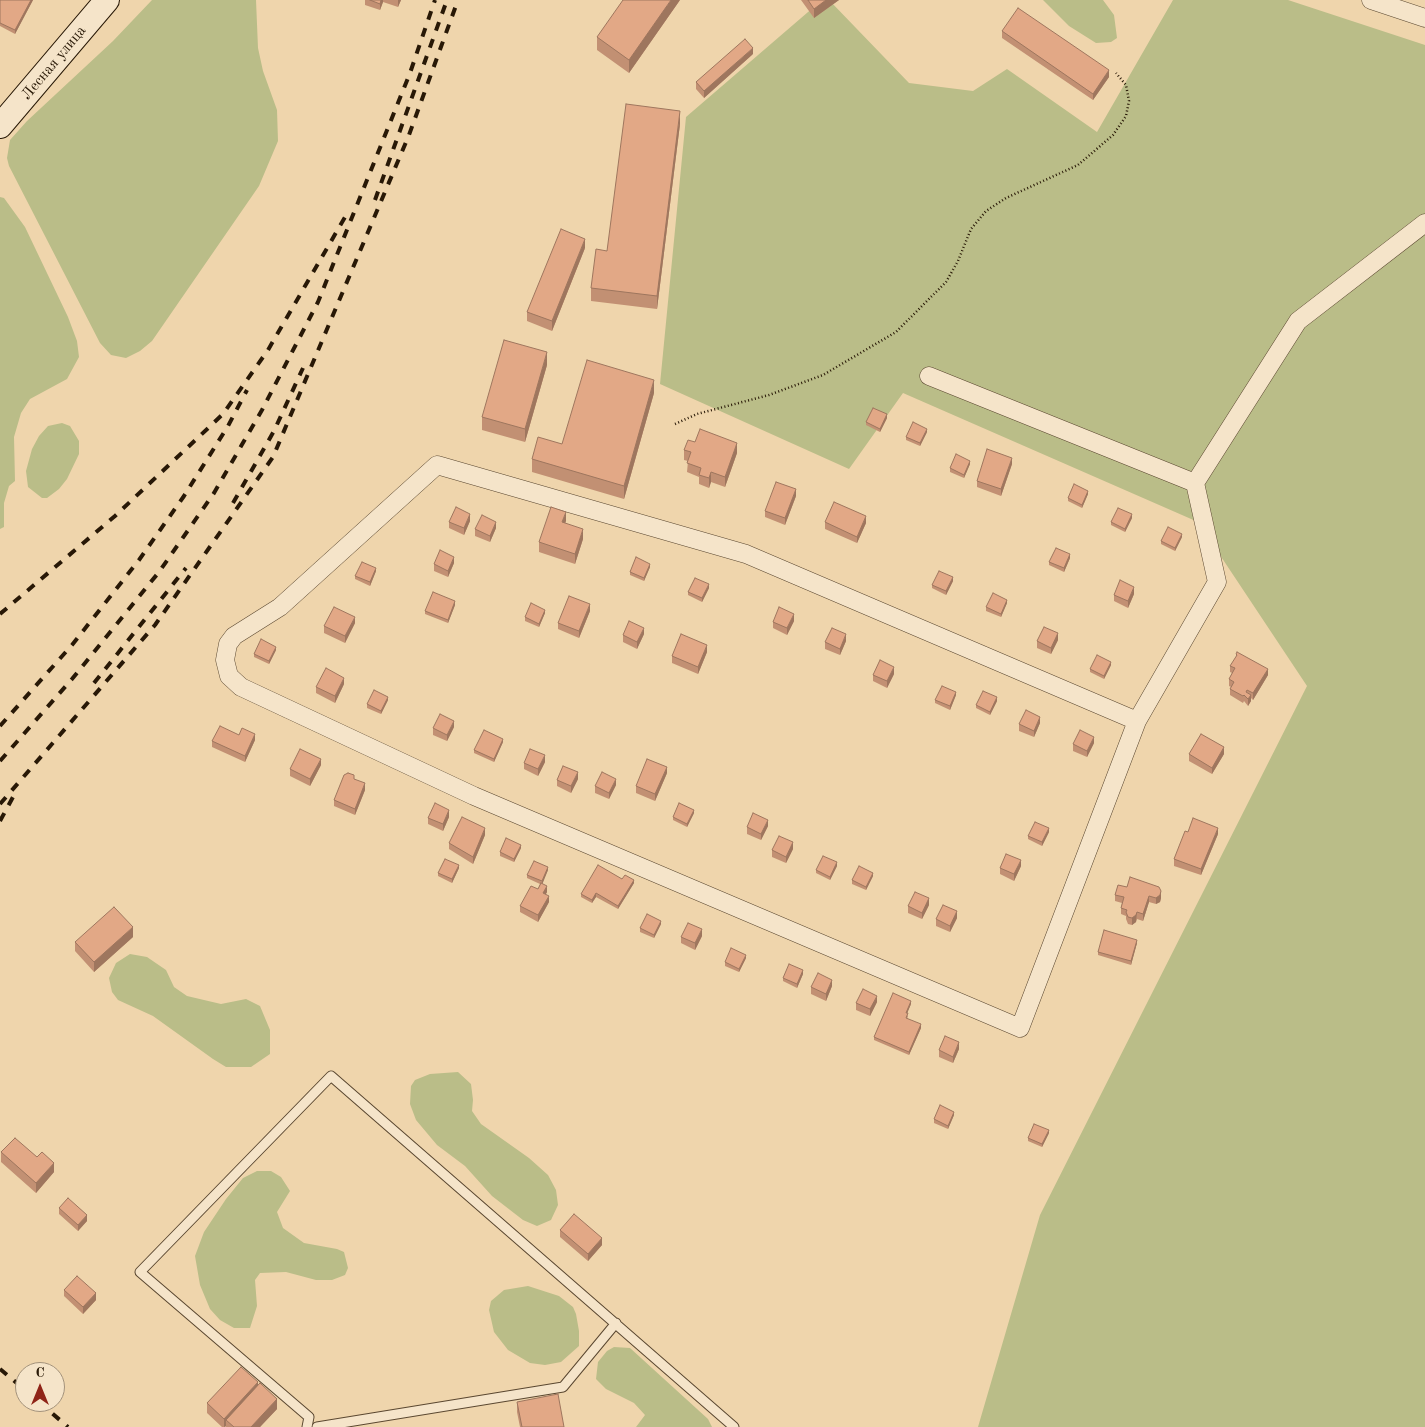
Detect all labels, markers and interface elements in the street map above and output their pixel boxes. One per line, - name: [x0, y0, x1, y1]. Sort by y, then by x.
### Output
- street label: Лесная улица: [18, 22, 90, 104]
- north arrow: [15, 1362, 65, 1412]
- text: С: [35, 1366, 45, 1380]

